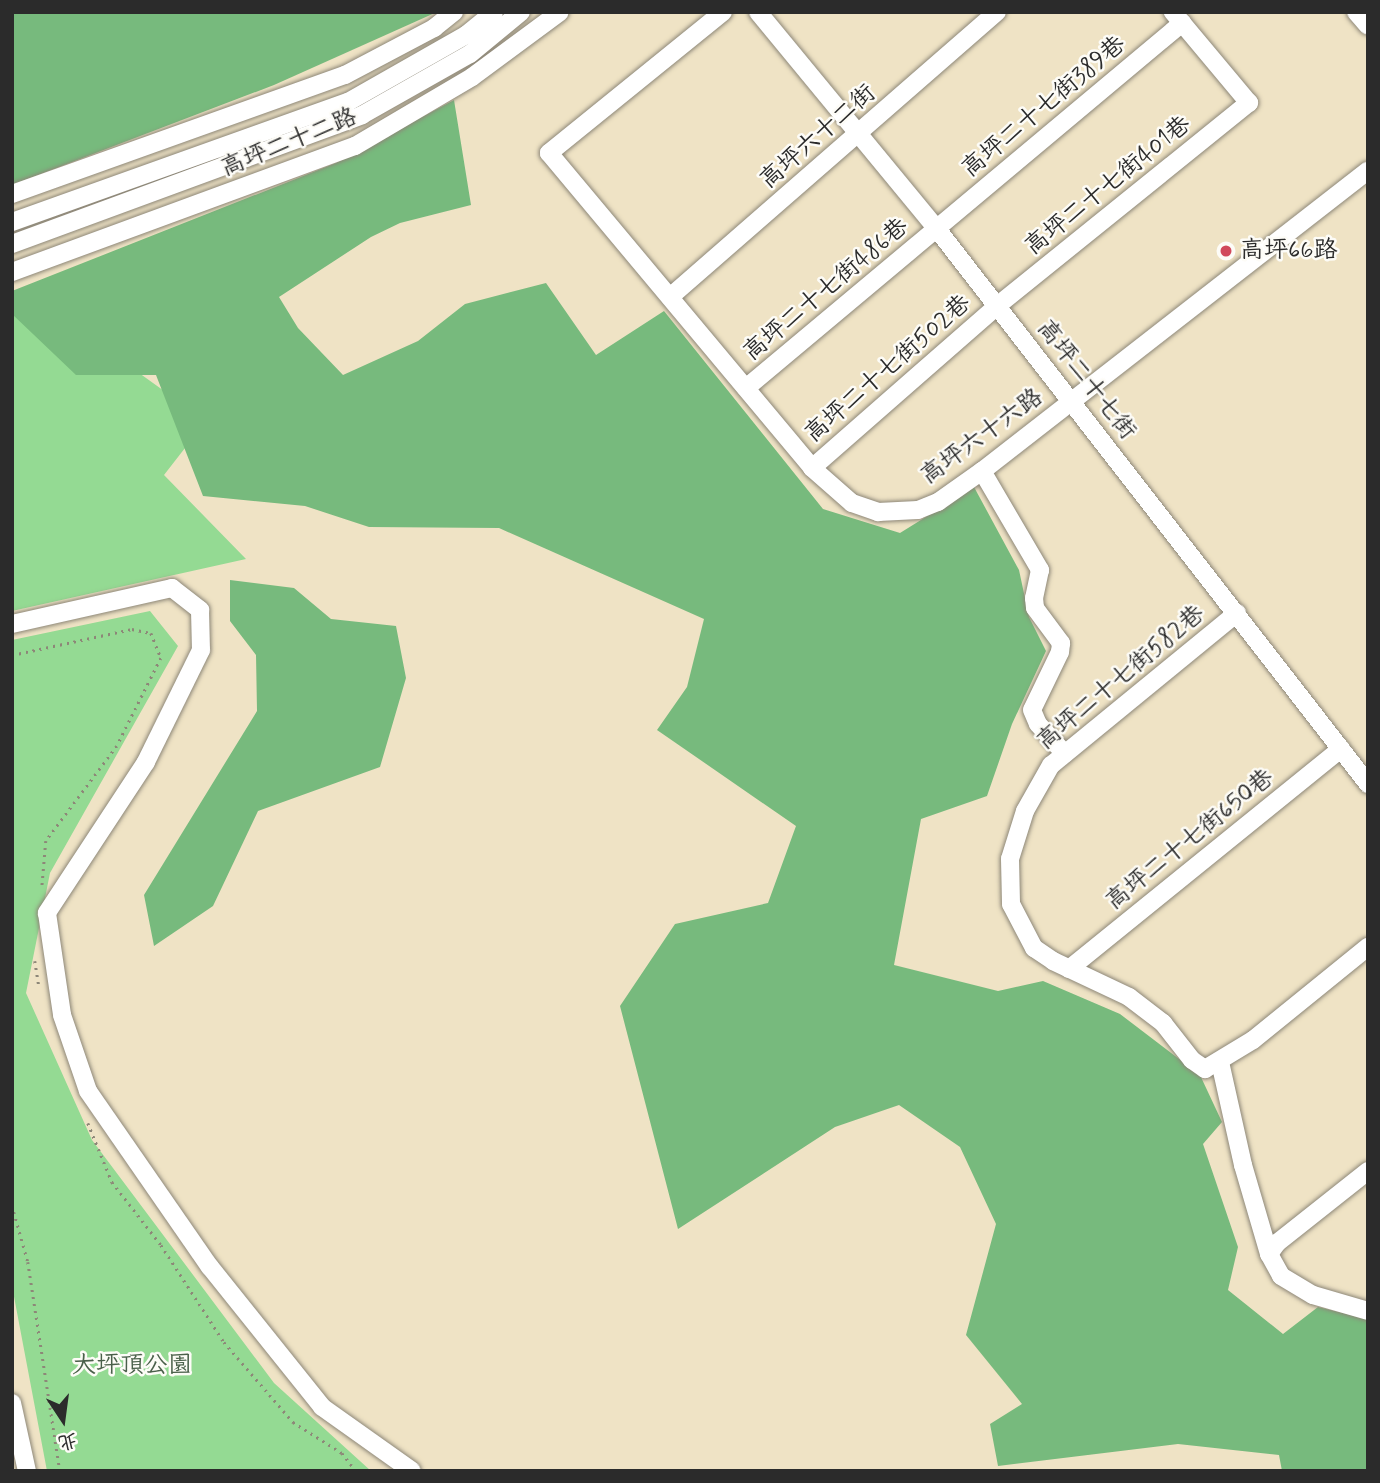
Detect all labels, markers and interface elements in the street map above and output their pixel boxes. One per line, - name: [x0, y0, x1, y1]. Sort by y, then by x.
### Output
- street label: 高坪二十七街389巷: [956, 30, 1132, 184]
- street label: 高坪六十二街: [754, 79, 882, 195]
- street label: 高坪二十二路: [217, 103, 361, 183]
- street label: 高坪二十七街401巷: [1019, 110, 1197, 262]
- street label: 高坪二十七街486巷: [738, 213, 914, 367]
- place label: 高坪66路: [1240, 237, 1338, 265]
- marker: 高坪66路: [1218, 243, 1234, 259]
- street label: 高坪二十七街502巷: [799, 289, 977, 449]
- street label: 高坪二十七街: [1030, 314, 1142, 446]
- street label: 高坪六十六路: [915, 383, 1049, 491]
- street label: 高坪二十七街582巷: [1031, 600, 1211, 756]
- street label: 高坪二十七街650巷: [1100, 764, 1280, 916]
- park label: 大坪頂公園: [72, 1352, 192, 1380]
- north arrow: [28, 1385, 98, 1455]
- text: 北: [56, 1427, 80, 1455]

